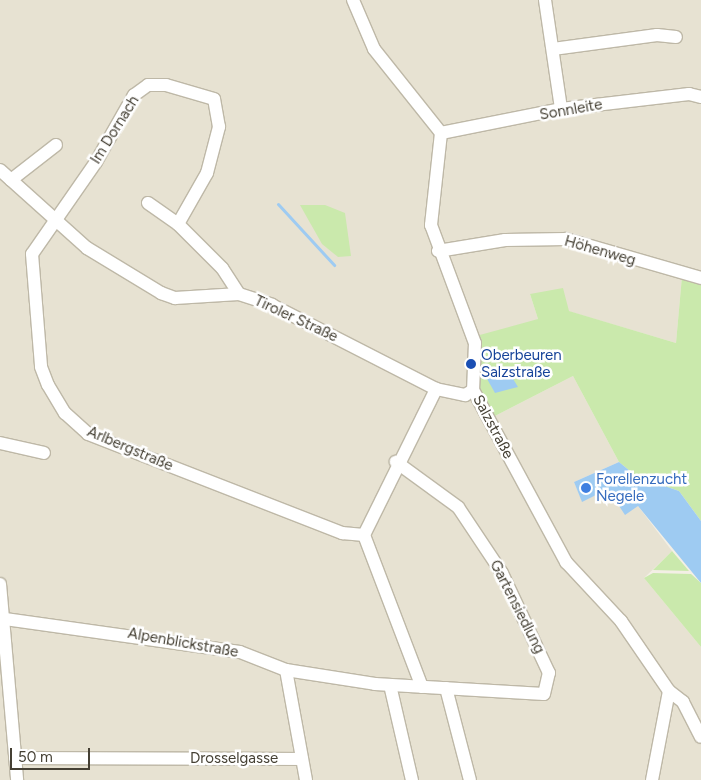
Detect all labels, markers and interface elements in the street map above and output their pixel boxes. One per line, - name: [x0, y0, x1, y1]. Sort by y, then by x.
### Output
- street label: Im Dornach: [87, 93, 143, 167]
- street label: Sonnleite: [538, 96, 604, 124]
- street label: Höhenweg: [562, 232, 638, 270]
- street label: Tiroler Straße: [251, 292, 341, 346]
- place label: Oberbeuren Salzstraße: [481, 346, 562, 381]
- marker: Oberbeuren Salzstraße: [465, 358, 477, 370]
- street label: Salzstraße: [469, 392, 517, 462]
- street label: Arlbergstraße: [84, 423, 176, 475]
- place label: Forellenzucht Negele: [596, 470, 687, 505]
- marker: Forellenzucht Negele: [580, 482, 592, 494]
- street label: Gartensiedlung: [486, 557, 548, 657]
- street label: Alpenblickstraße: [126, 624, 240, 662]
- scale bar: [12, 738, 92, 770]
- text: 50 m: [18, 748, 53, 766]
- street label: Drosselgasse: [190, 750, 278, 768]

